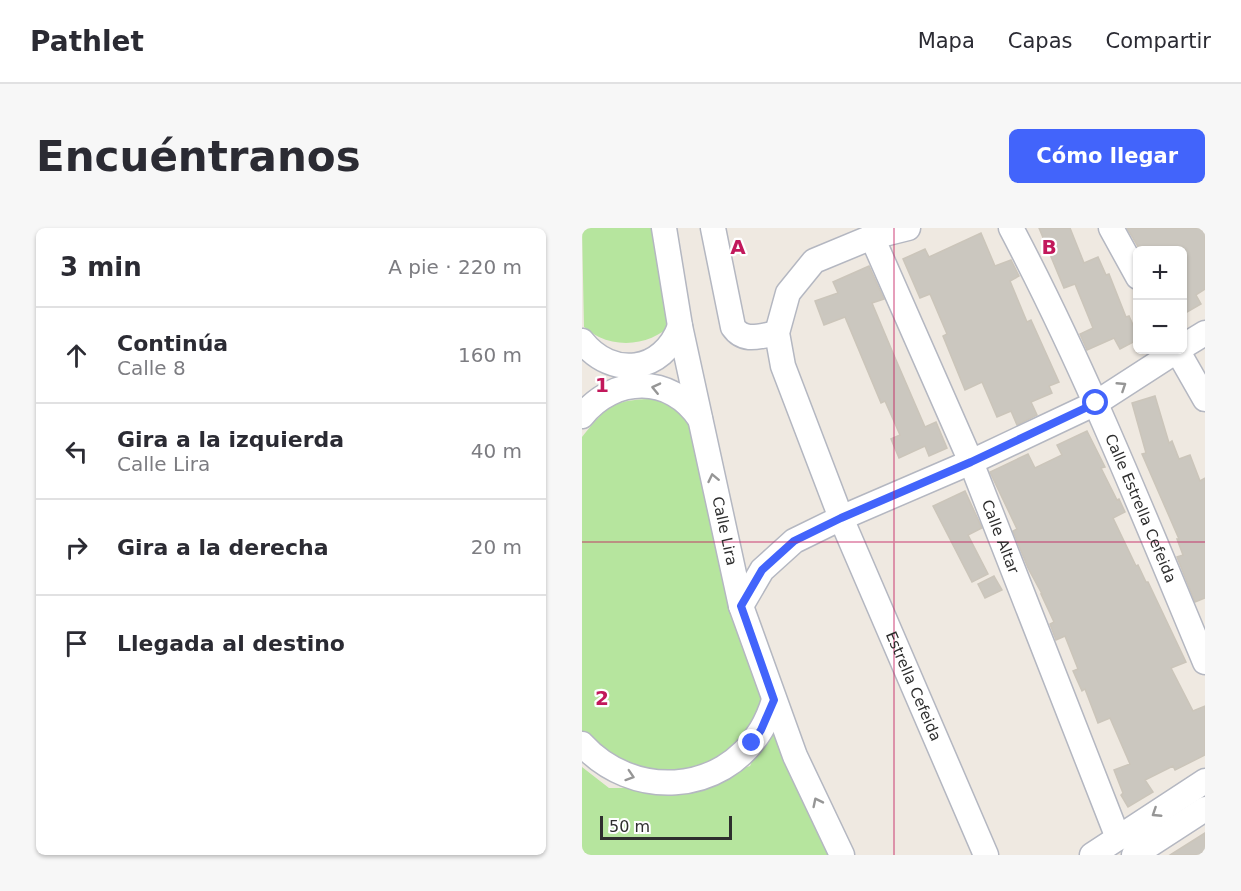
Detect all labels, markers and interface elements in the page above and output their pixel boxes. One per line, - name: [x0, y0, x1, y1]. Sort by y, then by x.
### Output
- text: Pathlet: [30, 25, 144, 58]
- text: Mapa: [918, 29, 975, 53]
- text: Capas: [1008, 29, 1072, 53]
- text: Compartir: [1105, 29, 1211, 53]
- button: Cómo llegar: [1009, 129, 1205, 183]
- text: Encuéntranos: [36, 132, 361, 181]
- text: A: [730, 235, 746, 259]
- text: B: [1041, 235, 1057, 259]
- map controls: [1133, 246, 1187, 354]
- button: +: [1133, 246, 1187, 300]
- text: 3 min: [60, 252, 142, 282]
- text: A pie · 220 m: [388, 255, 522, 279]
- button: −: [1133, 300, 1187, 354]
- text: Continúa: [117, 331, 228, 356]
- icon: ahead: [60, 339, 93, 372]
- text: 160 m: [458, 343, 522, 367]
- text: Calle 8: [117, 356, 186, 380]
- text: 1: [595, 373, 609, 397]
- one-way arrow: [651, 382, 661, 395]
- one-way arrow: [1115, 382, 1126, 393]
- route start: [1082, 389, 1108, 415]
- text: Gira a la izquierda: [117, 427, 344, 452]
- street label: Calle Estrella Cefeida: [1101, 431, 1180, 585]
- icon: left: [60, 435, 93, 468]
- text: 40 m: [471, 439, 522, 463]
- text: Calle Lira: [117, 452, 210, 476]
- one-way arrow: [707, 473, 720, 483]
- street label: Calle Lira: [708, 495, 741, 567]
- street label: Calle Altar: [978, 497, 1023, 577]
- icon: right: [60, 531, 93, 564]
- text: Gira a la derecha: [117, 535, 329, 560]
- text: 20 m: [471, 535, 522, 559]
- icon: arrive: [60, 627, 93, 660]
- street label: Estrella Cefeida: [882, 629, 945, 744]
- text: Llegada al destino: [117, 631, 345, 656]
- text: 2: [595, 686, 609, 710]
- route end: [738, 729, 764, 755]
- one-way arrow: [624, 769, 635, 782]
- one-way arrow: [813, 798, 824, 809]
- one-way arrow: [1152, 806, 1163, 817]
- scale bar: [600, 813, 732, 840]
- text: 50 m: [609, 817, 650, 836]

